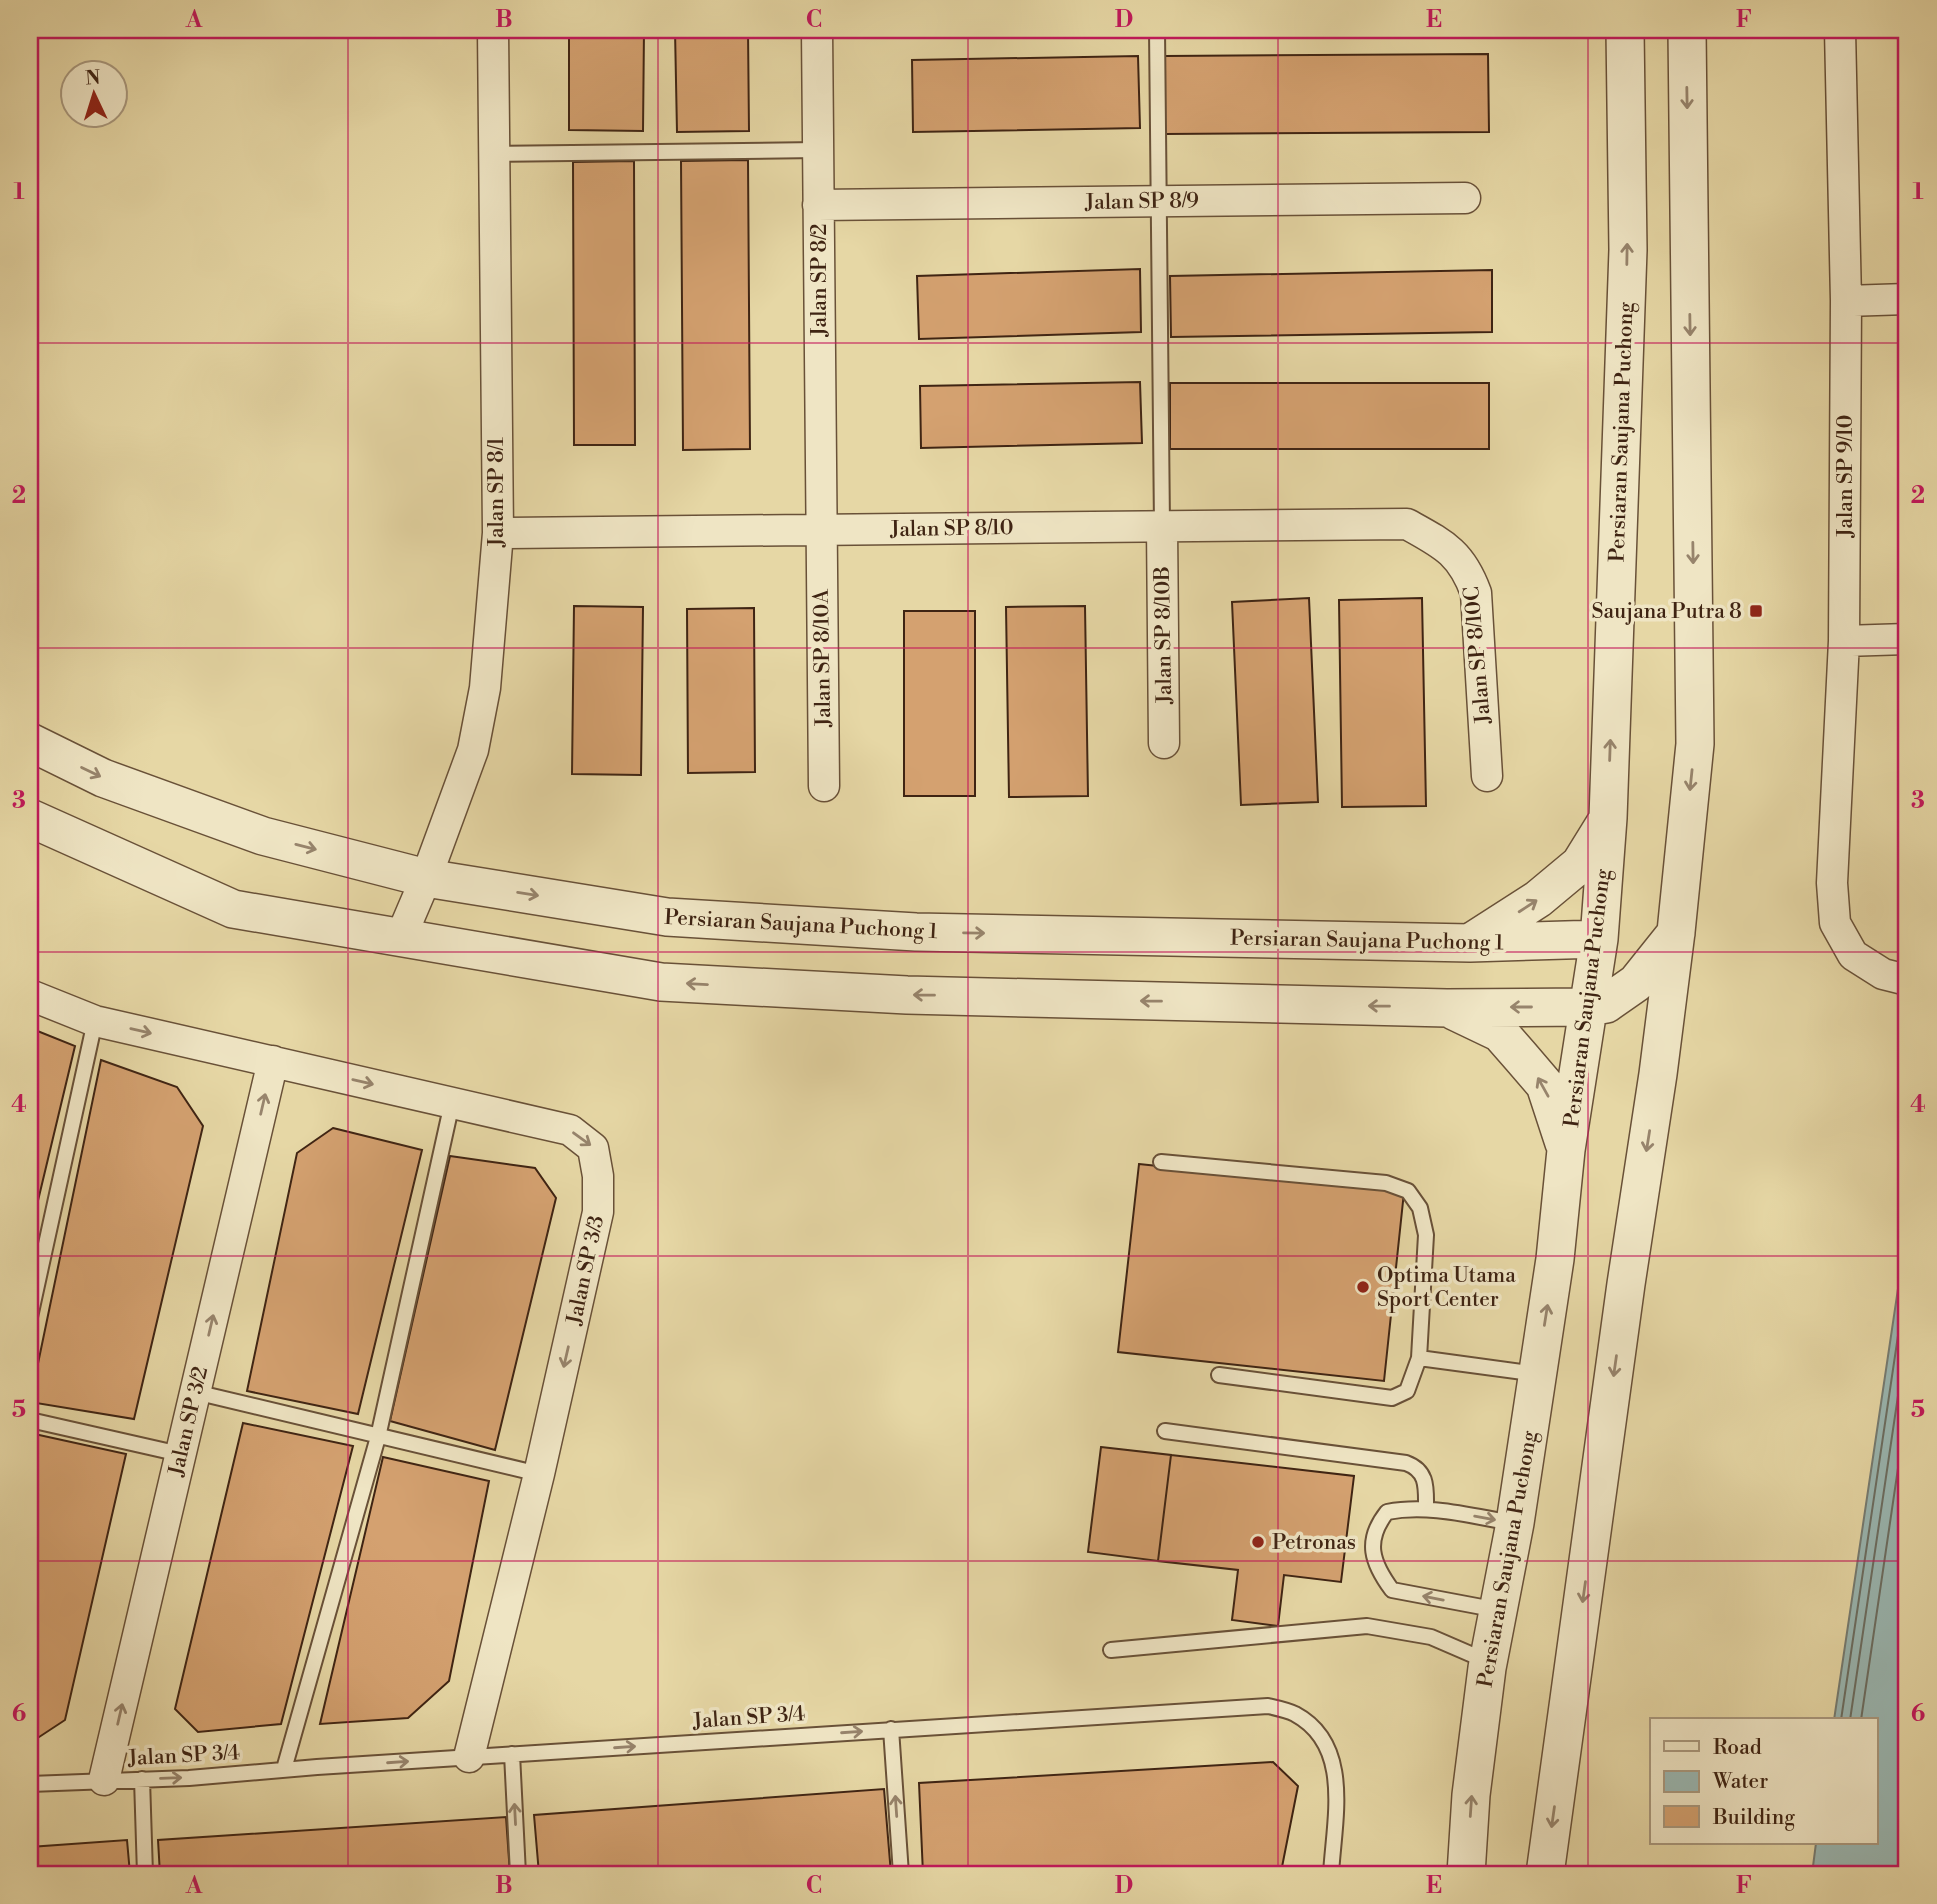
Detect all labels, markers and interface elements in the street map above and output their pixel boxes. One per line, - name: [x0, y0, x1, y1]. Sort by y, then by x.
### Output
- text: A: [185, 6, 203, 34]
- text: B: [495, 6, 513, 34]
- text: C: [806, 6, 822, 34]
- text: D: [1115, 6, 1133, 34]
- text: E: [1426, 6, 1442, 34]
- text: F: [1736, 6, 1752, 34]
- north arrow: [60, 60, 130, 130]
- text: N: [85, 66, 101, 91]
- one-way arrow: [1681, 86, 1694, 109]
- text: 1: [13, 178, 25, 206]
- text: 1: [1912, 178, 1924, 206]
- street label: Jalan SP 8/9: [1084, 188, 1199, 216]
- street label: Jalan SP 8/2: [807, 224, 833, 337]
- one-way arrow: [1621, 242, 1634, 265]
- street label: Persiaran Saujana Puchong: [1604, 301, 1640, 563]
- one-way arrow: [1683, 314, 1697, 337]
- street label: Jalan SP 9/10: [1833, 415, 1859, 538]
- street label: Jalan SP 8/1: [484, 437, 510, 548]
- text: 2: [12, 482, 26, 510]
- text: 2: [1911, 482, 1925, 510]
- street label: Jalan SP 8/10: [889, 515, 1014, 543]
- one-way arrow: [1686, 541, 1700, 564]
- street label: Jalan SP 8/10B: [1150, 566, 1178, 705]
- street label: Jalan SP 8/10C: [1459, 585, 1497, 726]
- street label: Jalan SP 8/10A: [809, 588, 837, 728]
- place label: Saujana Putra 8: [1592, 599, 1742, 625]
- marker: Saujana Putra 8: [1748, 603, 1764, 619]
- one-way arrow: [1604, 739, 1617, 762]
- one-way arrow: [80, 766, 101, 780]
- one-way arrow: [1685, 768, 1698, 791]
- text: 3: [12, 787, 26, 815]
- text: 3: [1911, 787, 1925, 815]
- one-way arrow: [294, 841, 316, 854]
- street label: Persiaran Saujana Puchong: [1559, 867, 1617, 1129]
- one-way arrow: [516, 888, 539, 901]
- one-way arrow: [1517, 898, 1537, 912]
- street label: Persiaran Saujana Puchong 1: [664, 905, 938, 945]
- one-way arrow: [962, 926, 985, 940]
- street label: Persiaran Saujana Puchong 1: [1230, 926, 1504, 956]
- one-way arrow: [686, 977, 708, 990]
- one-way arrow: [913, 989, 936, 1002]
- one-way arrow: [1140, 994, 1163, 1008]
- one-way arrow: [1368, 1000, 1391, 1013]
- one-way arrow: [1509, 1000, 1532, 1014]
- one-way arrow: [129, 1025, 152, 1038]
- one-way arrow: [351, 1076, 374, 1089]
- one-way arrow: [1536, 1077, 1550, 1097]
- text: 4: [11, 1091, 27, 1119]
- text: 4: [1910, 1091, 1926, 1119]
- one-way arrow: [257, 1093, 271, 1116]
- one-way arrow: [1641, 1129, 1654, 1152]
- one-way arrow: [572, 1132, 591, 1146]
- street label: Jalan SP 3/3: [562, 1213, 610, 1328]
- place label: Optima Utama Sport Center: [1377, 1263, 1516, 1313]
- marker: Optima Utama Sport Center: [1355, 1279, 1371, 1295]
- one-way arrow: [1540, 1304, 1553, 1327]
- one-way arrow: [205, 1314, 218, 1337]
- one-way arrow: [559, 1345, 572, 1368]
- one-way arrow: [1608, 1355, 1621, 1377]
- street label: Jalan SP 3/2: [164, 1364, 214, 1479]
- text: 5: [12, 1396, 26, 1424]
- text: 5: [1911, 1396, 1925, 1424]
- street label: Persiaran Saujana Puchong: [1473, 1429, 1543, 1690]
- one-way arrow: [1473, 1512, 1496, 1525]
- place label: Petronas: [1272, 1530, 1356, 1556]
- marker: Petronas: [1250, 1534, 1266, 1550]
- one-way arrow: [1577, 1580, 1590, 1603]
- one-way arrow: [1422, 1590, 1445, 1604]
- text: 6: [12, 1700, 26, 1728]
- text: 6: [1911, 1700, 1925, 1728]
- street label: Jalan SP 3/4: [691, 1701, 806, 1735]
- one-way arrow: [114, 1703, 127, 1726]
- legend: [1650, 1718, 1878, 1844]
- one-way arrow: [840, 1725, 863, 1738]
- text: Road: [1713, 1735, 1762, 1761]
- street label: Jalan SP 3/4: [126, 1740, 241, 1772]
- one-way arrow: [613, 1740, 636, 1753]
- one-way arrow: [386, 1755, 409, 1768]
- text: Water: [1712, 1769, 1768, 1795]
- one-way arrow: [160, 1772, 183, 1785]
- one-way arrow: [889, 1795, 902, 1818]
- one-way arrow: [1464, 1795, 1477, 1818]
- one-way arrow: [508, 1803, 521, 1826]
- one-way arrow: [1546, 1805, 1559, 1828]
- text: Building: [1712, 1805, 1795, 1831]
- text: A: [185, 1872, 203, 1900]
- text: B: [495, 1872, 513, 1900]
- text: C: [806, 1872, 822, 1900]
- text: D: [1115, 1872, 1133, 1900]
- text: E: [1426, 1872, 1442, 1900]
- text: F: [1736, 1872, 1752, 1900]

